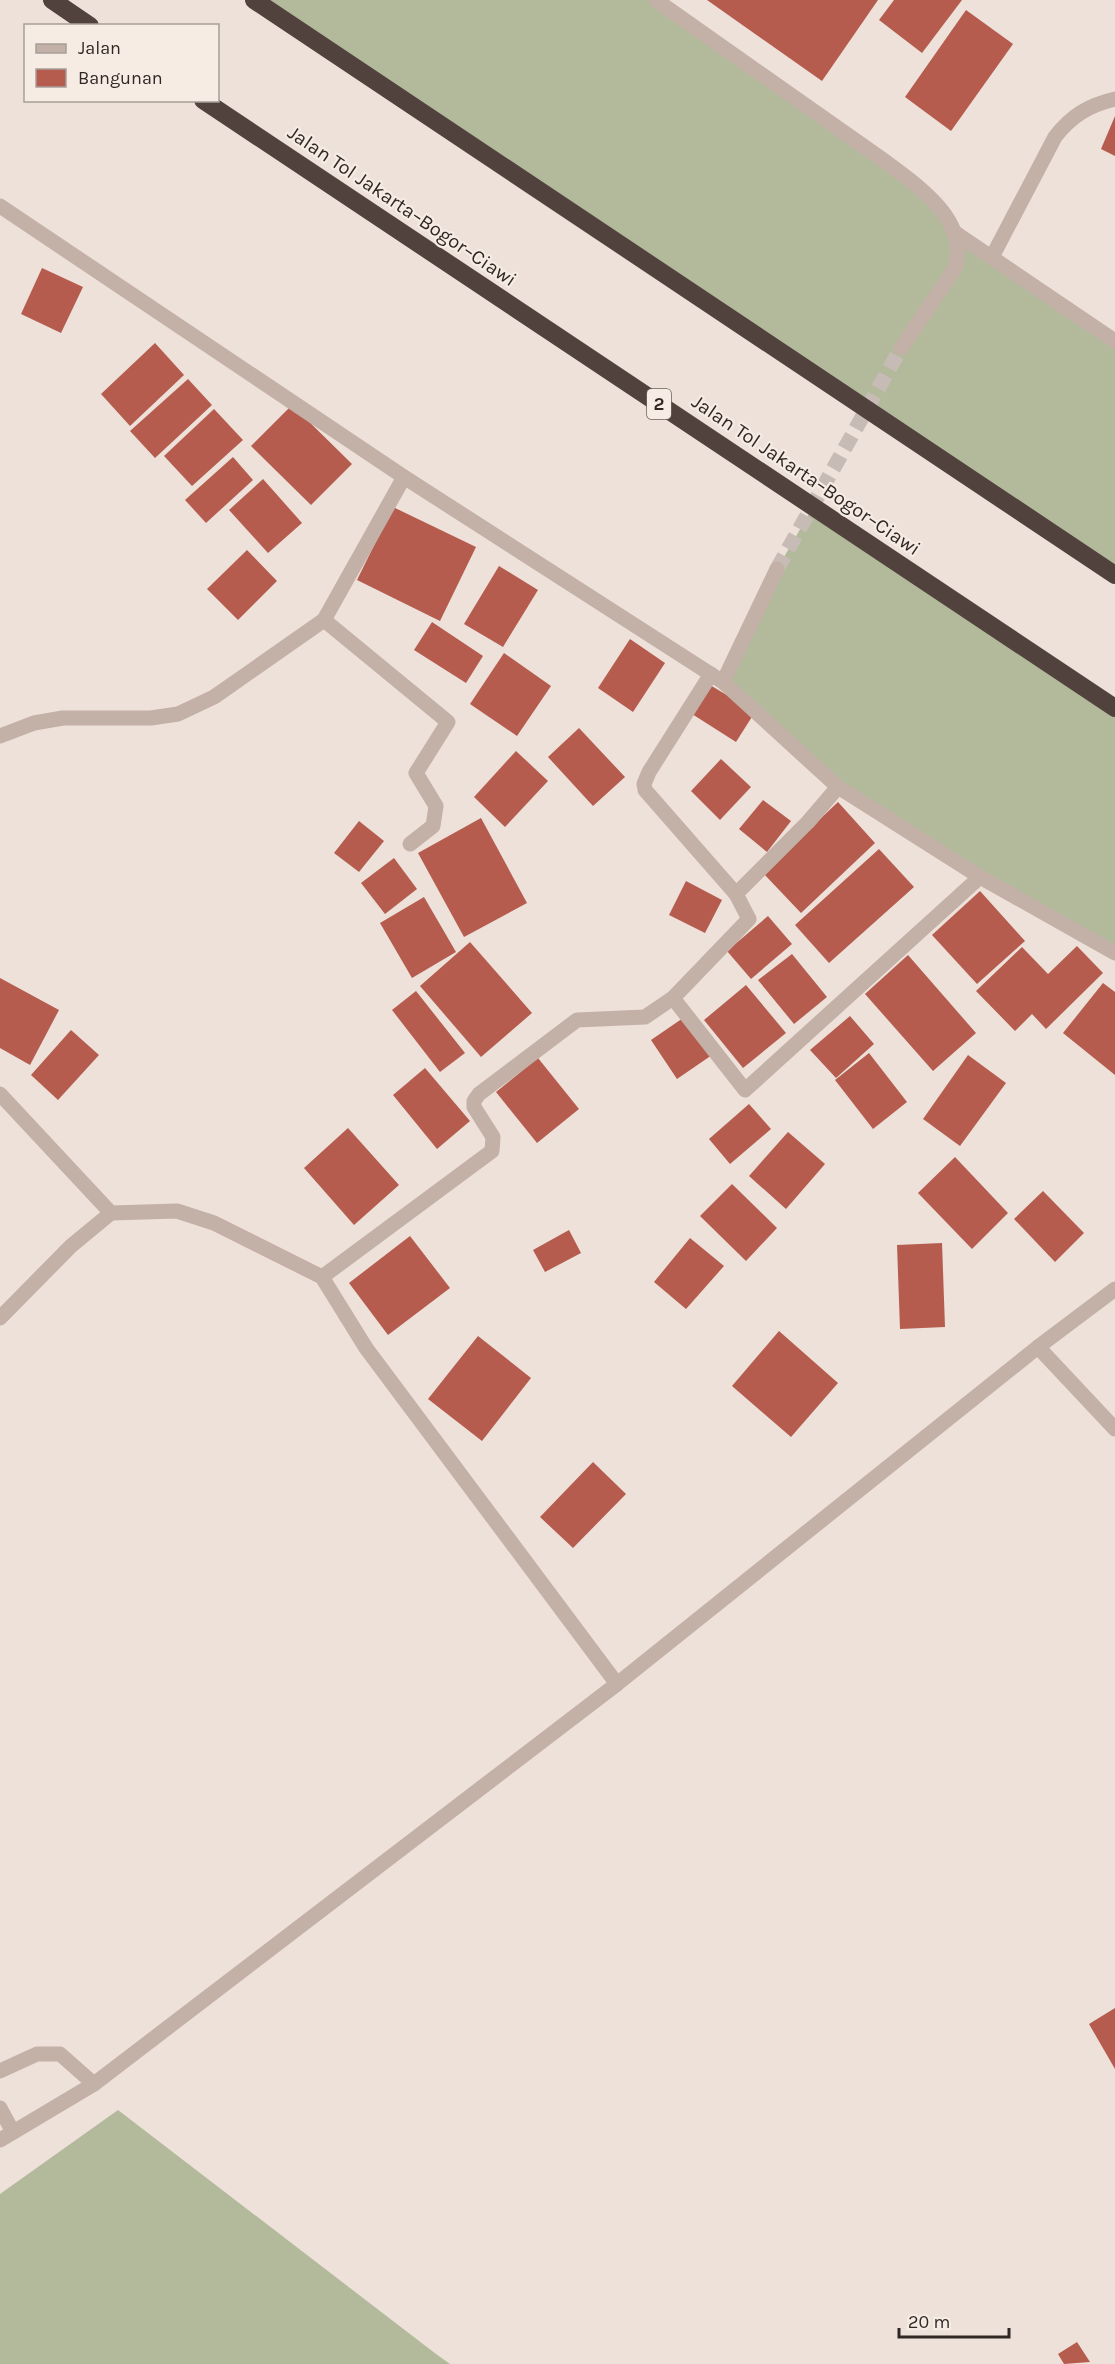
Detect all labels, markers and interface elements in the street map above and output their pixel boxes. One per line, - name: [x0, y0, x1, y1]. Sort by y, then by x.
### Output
- legend: [24, 24, 219, 102]
- text: Jalan: [78, 37, 121, 59]
- text: Bangunan: [78, 67, 163, 89]
- street label: Jalan Tol Jakarta–Bogor–Ciawi: [283, 121, 521, 291]
- road number: 2: [647, 389, 671, 419]
- street label: Jalan Tol Jakarta–Bogor–Ciawi: [687, 390, 925, 560]
- scale bar: [899, 2301, 1008, 2339]
- text: 20 m: [908, 2311, 950, 2333]

